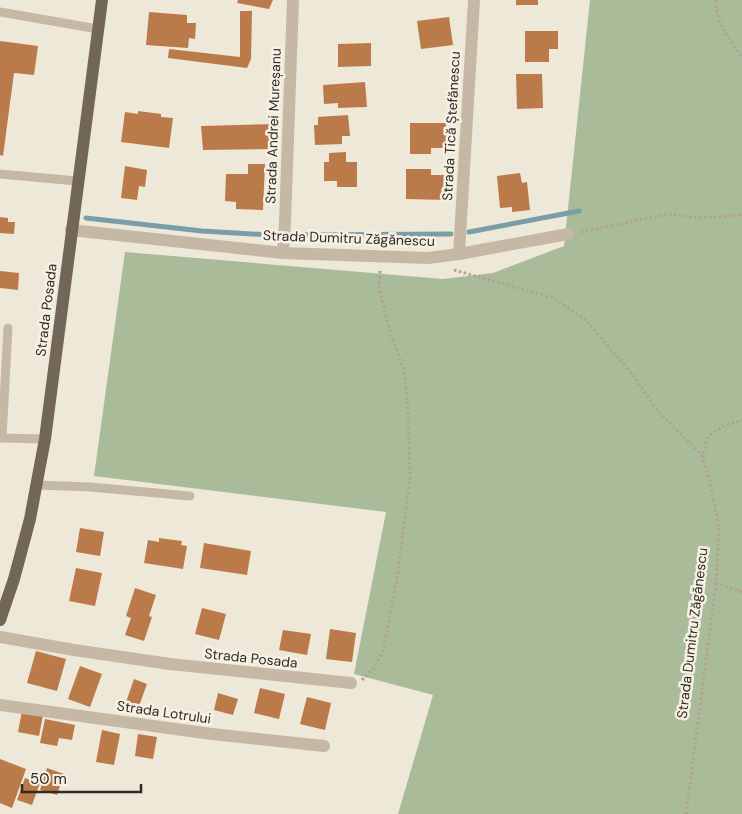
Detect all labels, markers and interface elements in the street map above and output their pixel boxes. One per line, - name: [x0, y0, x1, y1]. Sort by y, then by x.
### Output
- street label: Strada Andrei Mureșanu: [261, 48, 285, 204]
- street label: Strada Tică Ștefănescu: [438, 51, 464, 201]
- street label: Strada Dumitru Zăgănescu: [263, 226, 435, 250]
- street label: Strada Posada: [31, 262, 61, 358]
- street label: Strada Dumitru Zăgănescu: [673, 546, 711, 720]
- street label: Strada Posada: [204, 644, 298, 672]
- street label: Strada Lotrului: [116, 696, 212, 728]
- scale bar: [22, 762, 141, 794]
- text: 50 m: [30, 769, 67, 789]

